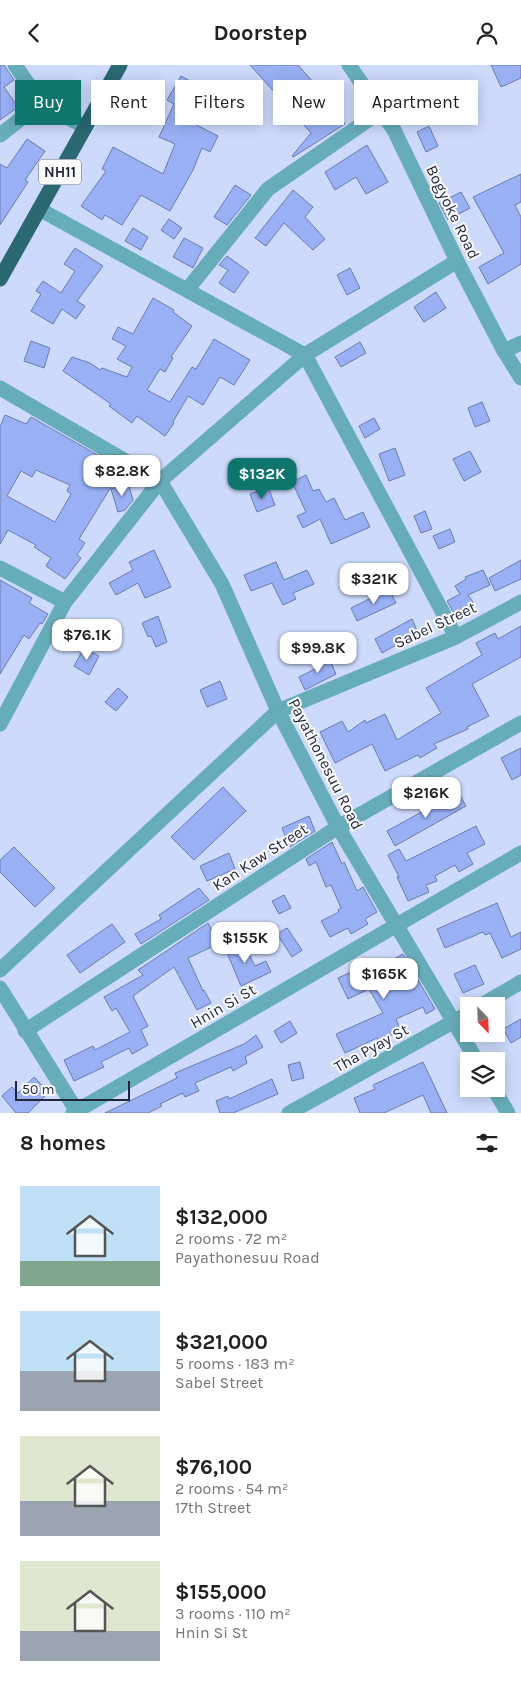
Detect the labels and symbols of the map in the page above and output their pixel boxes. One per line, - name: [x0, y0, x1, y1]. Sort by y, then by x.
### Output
- road number: NH11: [39, 159, 81, 185]
- street label: Bogyoke Road: [422, 162, 484, 262]
- pin: $82.8K: [81, 455, 163, 497]
- pin: $132K: [227, 457, 297, 500]
- pin: $321K: [339, 563, 409, 605]
- street label: Sabel Street: [391, 598, 479, 652]
- pin: $76.1K: [46, 619, 128, 661]
- pin: $99.8K: [277, 631, 359, 674]
- street label: Payathonesuu Road: [285, 695, 367, 833]
- pin: $216K: [391, 777, 461, 819]
- street label: Kan Kaw Street: [209, 819, 311, 895]
- pin: $155K: [210, 921, 280, 964]
- pin: $165K: [349, 957, 419, 1000]
- street label: Hnin Si St: [187, 980, 259, 1032]
- north arrow: [460, 997, 505, 1043]
- street label: Tha Pyay St: [330, 1020, 412, 1076]
- scale bar: [15, 1078, 130, 1101]

